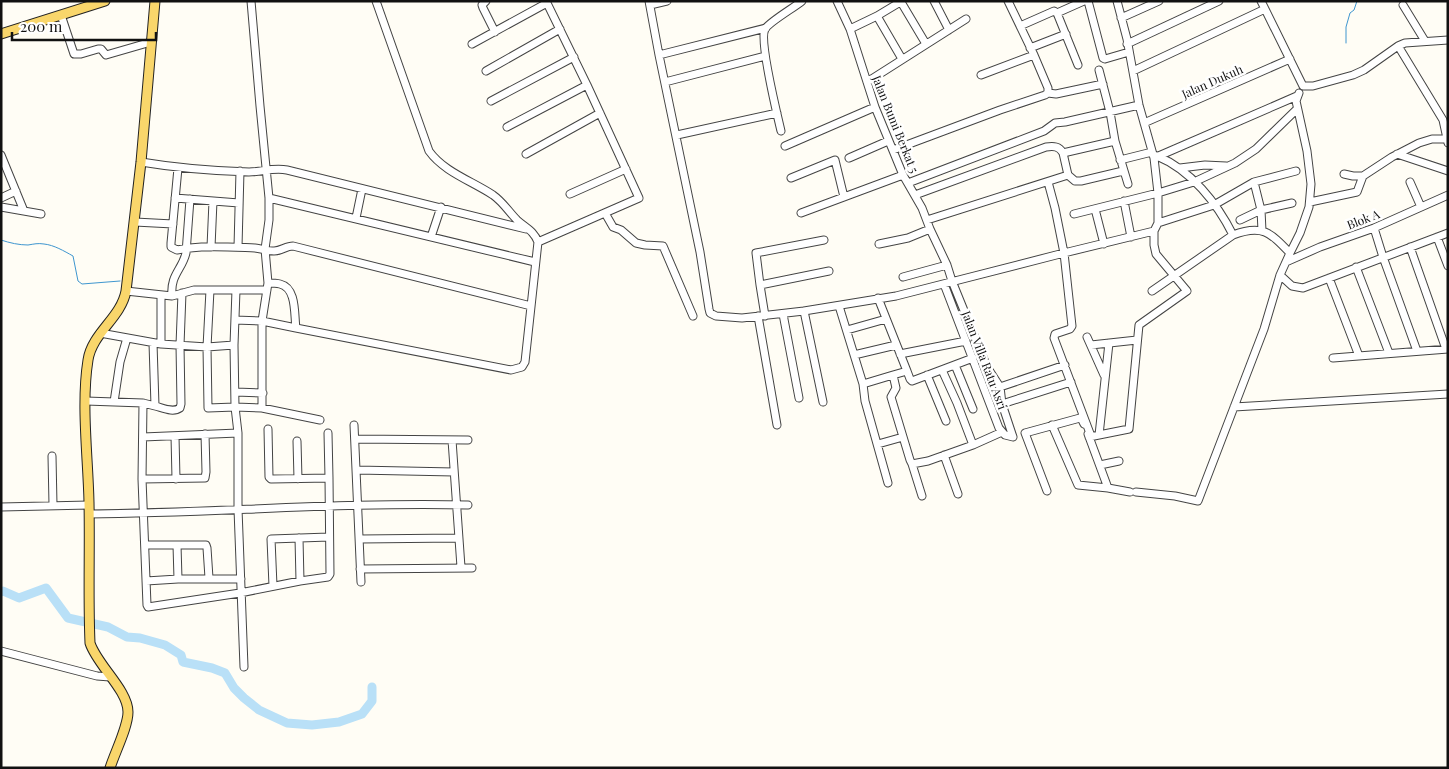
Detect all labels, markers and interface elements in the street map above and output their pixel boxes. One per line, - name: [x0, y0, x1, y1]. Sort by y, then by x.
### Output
- scale bar: [12, 10, 156, 42]
- text: 200 m: [20, 16, 63, 36]
- street label: Jalan Dukuh: [1178, 60, 1245, 102]
- street label: Jalan Bumi Berkat 5: [869, 72, 923, 175]
- street label: Blok A: [1344, 205, 1382, 233]
- street label: Jalan Villa Ratu Asri: [958, 307, 1011, 412]

